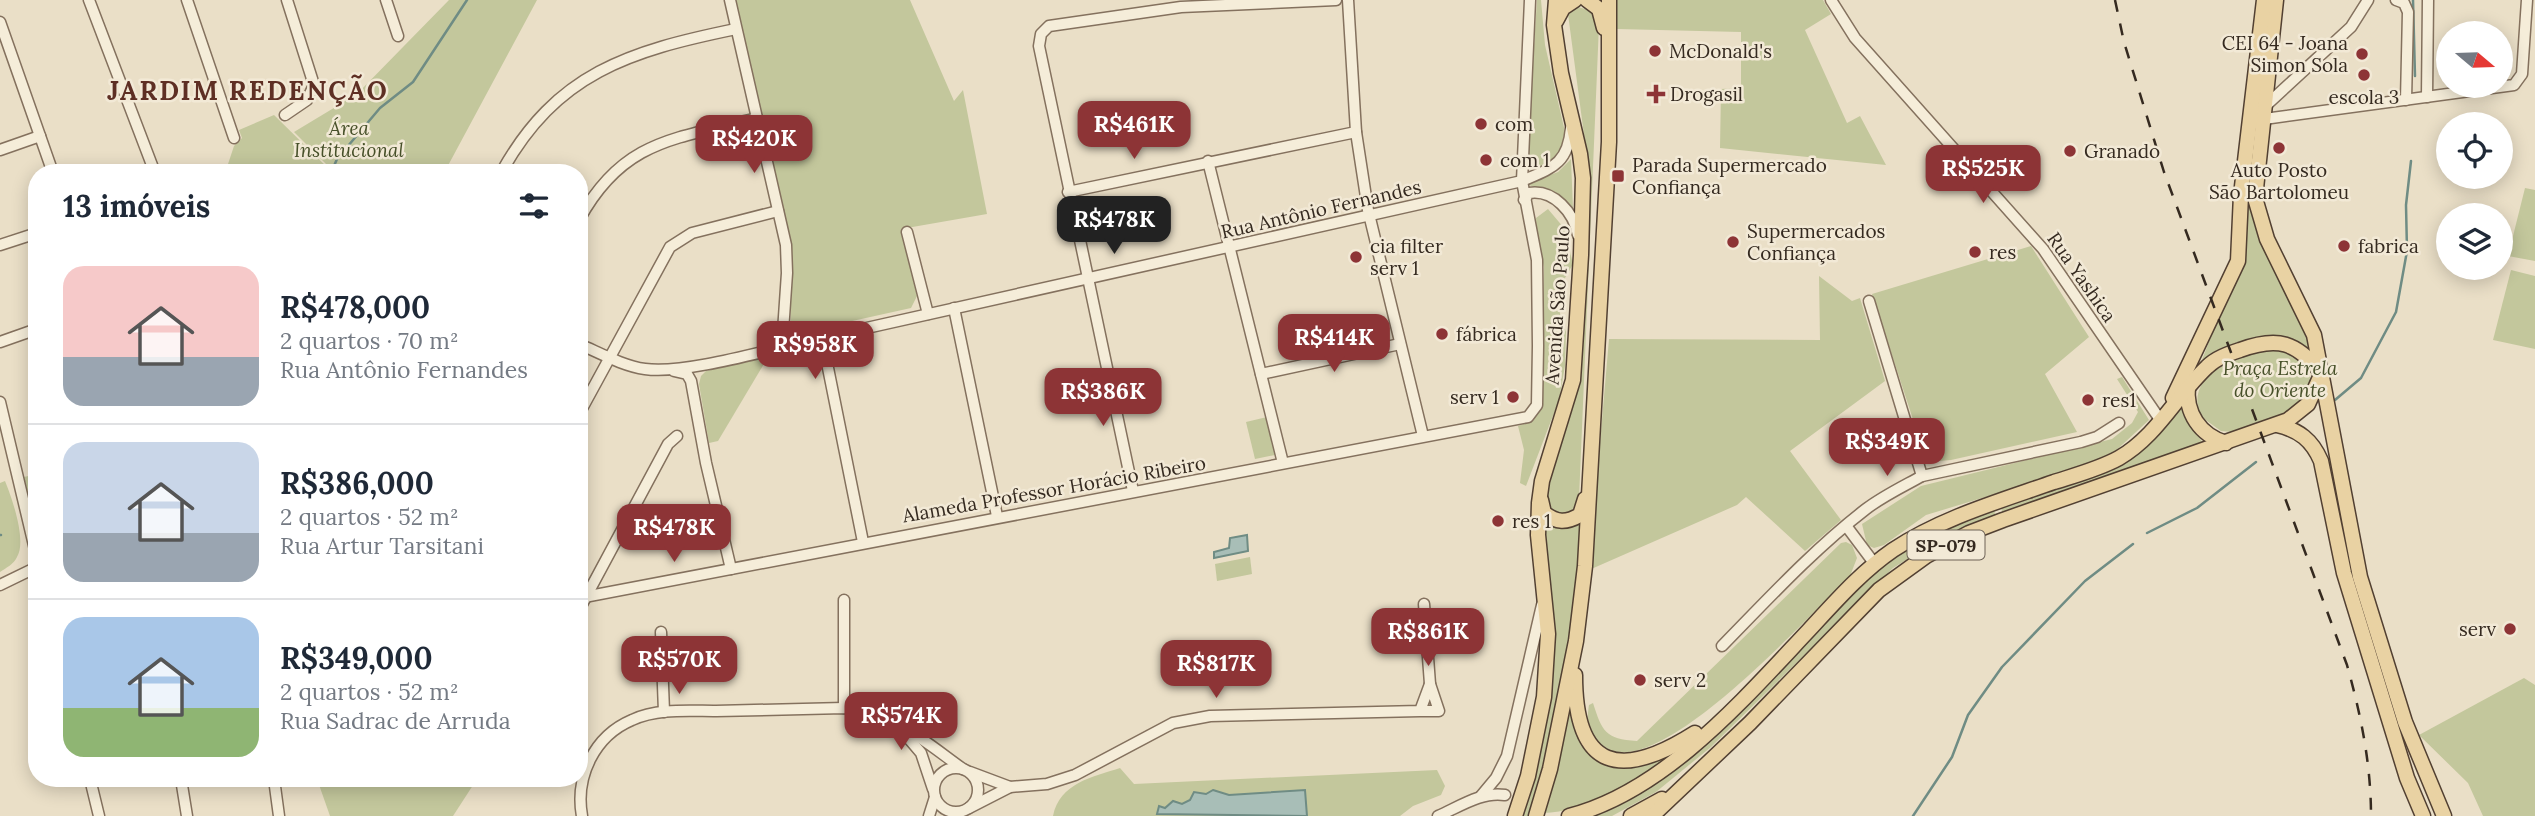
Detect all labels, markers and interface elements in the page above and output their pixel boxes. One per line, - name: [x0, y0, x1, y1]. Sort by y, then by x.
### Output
- north arrow: [2436, 21, 2513, 98]
- map controls: [2436, 21, 2513, 280]
- place label: CEI 64 - Joana Simon Sola: [2222, 31, 2348, 77]
- place label: McDonald's: [1669, 39, 1772, 63]
- marker: McDonald's: [1647, 43, 1663, 59]
- marker: CEI 64 - Joana Simon Sola: [2354, 46, 2370, 62]
- marker: escola 3: [2356, 67, 2372, 83]
- district label: JARDIM REDENÇÃO: [107, 74, 389, 108]
- place label: Drogasil: [1670, 82, 1743, 106]
- place label: escola 3: [2329, 85, 2399, 109]
- marker: Drogasil: [1648, 86, 1664, 102]
- pin: R$461K: [1077, 102, 1191, 161]
- text: R$461K: [1094, 109, 1174, 138]
- place label: com: [1495, 112, 1533, 136]
- button: locate: [2436, 112, 2513, 189]
- park label: Área Institucional: [294, 116, 405, 162]
- pin: R$420K: [697, 116, 811, 175]
- marker: com: [1473, 116, 1489, 132]
- text: R$420K: [711, 123, 797, 152]
- place label: Granado: [2084, 139, 2160, 163]
- marker: Auto Posto São Bartolomeu: [2271, 140, 2287, 156]
- marker: Granado: [2062, 143, 2078, 159]
- pin: R$525K: [1926, 146, 2040, 205]
- place label: com 1: [1500, 148, 1550, 172]
- marker: com 1: [1478, 152, 1494, 168]
- place label: Parada Supermercado Confiança: [1632, 153, 1827, 199]
- text: R$525K: [1942, 153, 2024, 182]
- place label: Auto Posto São Bartolomeu: [2209, 158, 2349, 204]
- marker: Parada Supermercado Confiança: [1610, 168, 1626, 184]
- street label: Rua Antônio Fernandes: [1219, 174, 1424, 244]
- text: 13 imóveis: [63, 187, 210, 225]
- icon: filters: [515, 187, 553, 225]
- pin: R$478K: [1057, 196, 1171, 256]
- button: layers: [2436, 203, 2513, 280]
- text: R$478K: [1073, 204, 1155, 233]
- place label: Supermercados Confiança: [1747, 219, 1886, 265]
- street label: Avenida São Paulo: [1539, 224, 1575, 387]
- street label: Rua Yashica: [2042, 227, 2122, 327]
- place label: cia filter serv 1: [1370, 234, 1444, 280]
- marker: Supermercados Confiança: [1725, 234, 1741, 250]
- place label: fabrica: [2358, 234, 2419, 258]
- marker: fabrica: [2336, 238, 2352, 254]
- place label: res: [1989, 240, 2016, 264]
- marker: res: [1967, 244, 1983, 260]
- marker: cia filter serv 1: [1348, 249, 1364, 265]
- text: R$478,000: [280, 288, 430, 326]
- icon: home: [119, 294, 203, 378]
- pin: R$414K: [1277, 314, 1391, 374]
- pin: R$958K: [758, 322, 872, 381]
- text: R$414K: [1294, 322, 1374, 351]
- place label: fábrica: [1456, 322, 1517, 346]
- text: 2 quartos · 70 m²: [280, 326, 459, 355]
- marker: fábrica: [1434, 326, 1450, 342]
- text: R$958K: [773, 329, 857, 358]
- text: Rua Antônio Fernandes: [280, 355, 528, 384]
- park label: Praça Estrela do Oriente: [2223, 356, 2338, 402]
- pin: R$386K: [1046, 368, 1160, 428]
- text: R$386K: [1061, 376, 1145, 405]
- place label: serv 1: [1450, 385, 1499, 409]
- place label: res1: [2102, 388, 2136, 412]
- marker: serv 1: [1505, 389, 1521, 405]
- marker: res1: [2080, 392, 2096, 408]
- pin: R$349K: [1830, 419, 1944, 478]
- text: R$349K: [1845, 426, 1929, 455]
- street label: Alameda Professor Horácio Ribeiro: [899, 450, 1208, 528]
- text: R$386,000: [280, 464, 434, 502]
- icon: home: [119, 470, 203, 554]
- text: 2 quartos · 52 m²: [280, 502, 459, 531]
- pin: R$478K: [617, 504, 731, 564]
- place label: res 1: [1512, 509, 1551, 533]
- text: R$478K: [633, 512, 715, 541]
- marker: res 1: [1490, 513, 1506, 529]
- road number: SP-079: [1908, 530, 1984, 560]
- text: Rua Artur Tarsitani: [280, 531, 484, 560]
- pin: R$861K: [1371, 608, 1485, 668]
- text: R$861K: [1387, 616, 1469, 645]
- place label: serv: [2459, 617, 2496, 641]
- marker: serv: [2502, 621, 2518, 637]
- pin: R$570K: [622, 636, 736, 696]
- text: R$349,000: [280, 639, 433, 677]
- pin: R$817K: [1159, 640, 1273, 700]
- text: R$570K: [637, 644, 721, 673]
- icon: home: [119, 645, 203, 729]
- text: R$817K: [1177, 648, 1255, 677]
- place label: serv 2: [1654, 668, 1706, 692]
- marker: serv 2: [1632, 672, 1648, 688]
- text: 2 quartos · 52 m²: [280, 677, 459, 706]
- pin: R$574K: [844, 692, 958, 752]
- text: R$574K: [860, 700, 942, 729]
- text: Rua Sadrac de Arruda: [280, 706, 511, 735]

